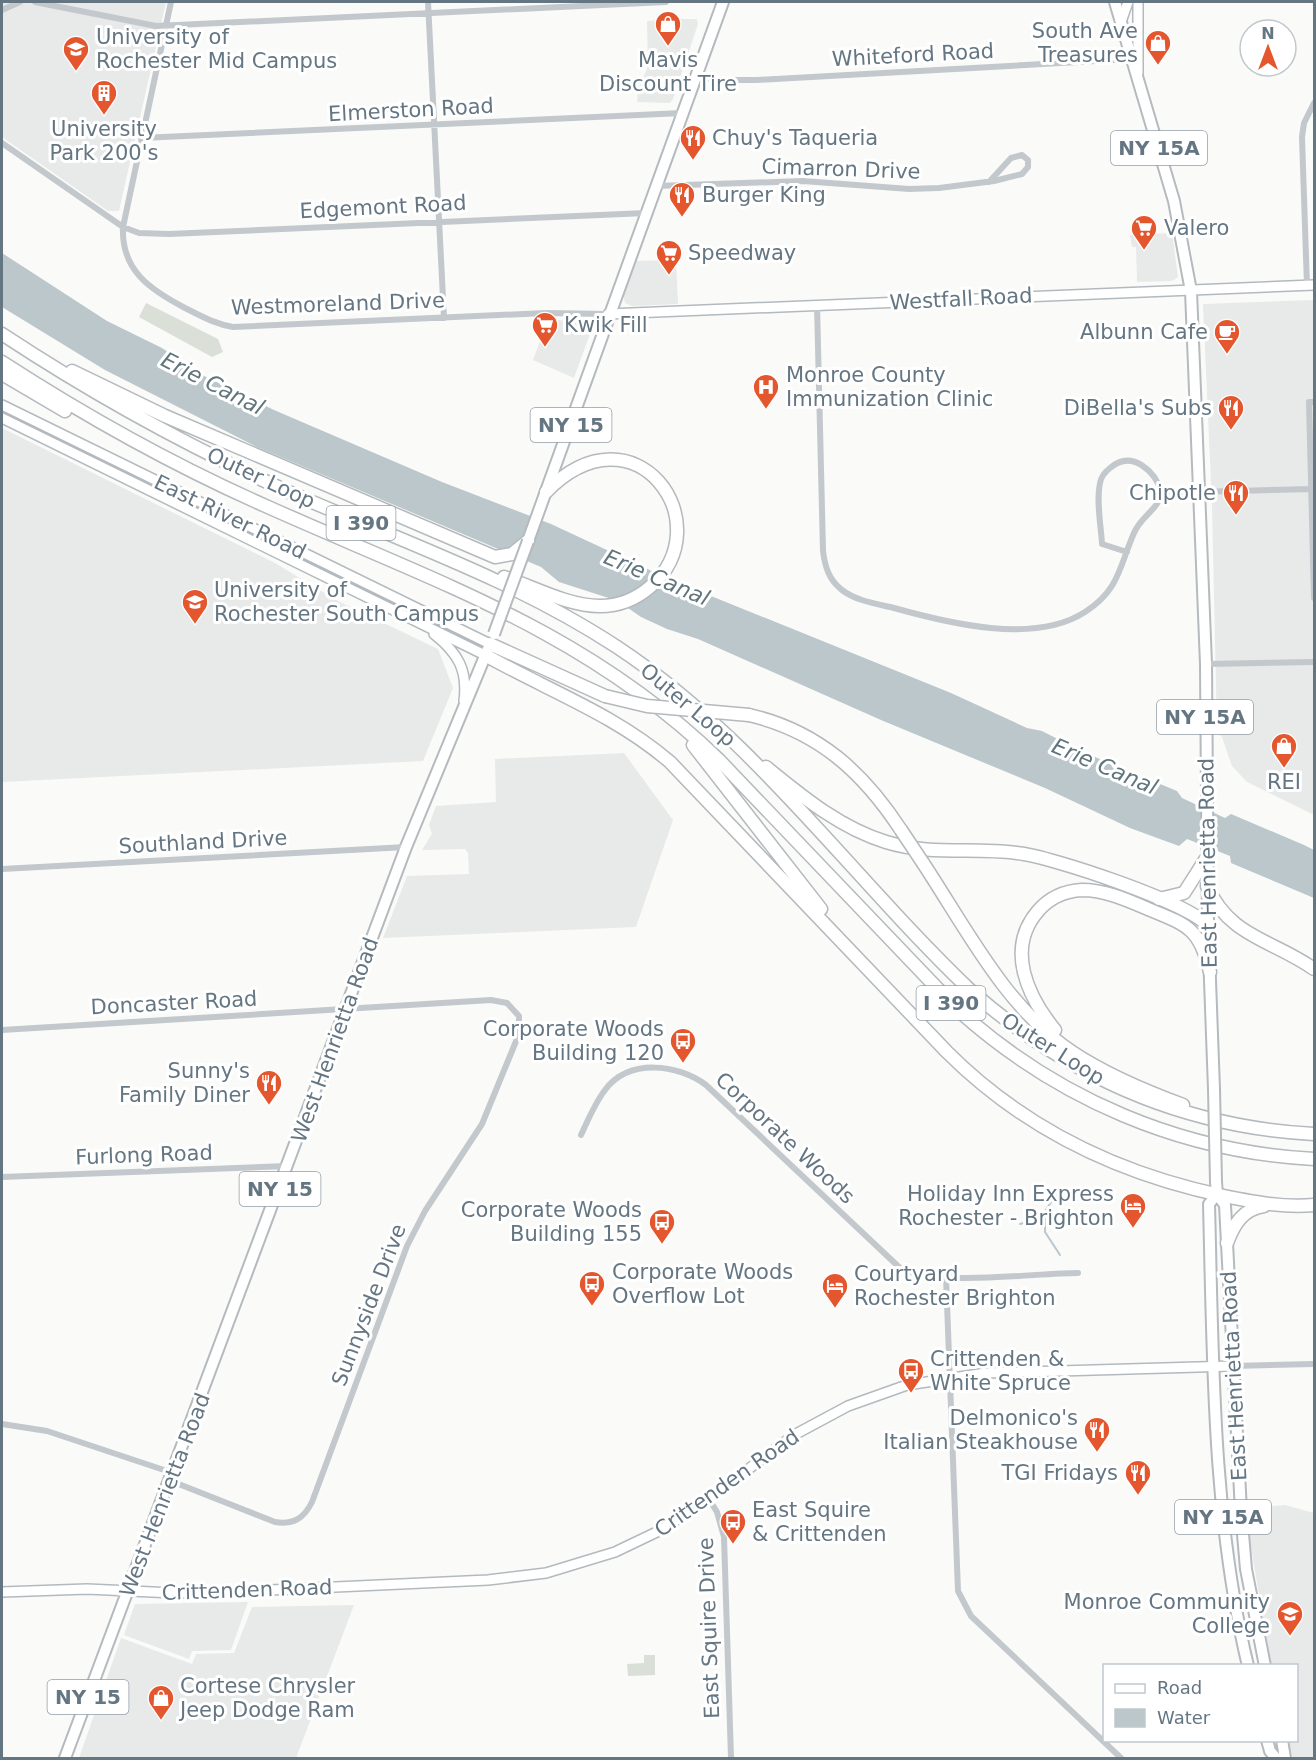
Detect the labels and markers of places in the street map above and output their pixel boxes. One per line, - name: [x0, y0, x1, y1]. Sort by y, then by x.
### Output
- shop icon: Mavis Discount Tire: [653, 9, 683, 47]
- place label: South Ave Treasures: [1032, 19, 1138, 67]
- place label: University of Rochester Mid Campus: [96, 25, 337, 73]
- shop icon: South Ave Treasures: [1143, 28, 1173, 66]
- school or university icon: University of Rochester Mid Campus: [61, 34, 91, 72]
- place label: Mavis Discount Tire: [599, 48, 737, 96]
- building icon: University Park 200's: [89, 78, 119, 116]
- place label: University Park 200's: [50, 117, 158, 165]
- restaurant icon: Chuy's Taqueria: [678, 123, 708, 161]
- place label: Chuy's Taqueria: [712, 126, 878, 150]
- restaurant icon: Burger King: [667, 180, 697, 218]
- place label: Burger King: [702, 183, 826, 207]
- supermarket icon: Valero: [1129, 213, 1159, 251]
- place label: Valero: [1164, 216, 1229, 240]
- supermarket icon: Speedway: [654, 238, 684, 276]
- place label: Speedway: [688, 241, 796, 265]
- supermarket icon: Kwik Fill: [530, 310, 560, 348]
- place label: Kwik Fill: [564, 313, 648, 337]
- cafe icon: Albunn Cafe: [1212, 317, 1242, 355]
- place label: Albunn Cafe: [1080, 320, 1208, 344]
- place label: Monroe County Immunization Clinic: [786, 363, 993, 411]
- hospital icon: Monroe County Immunization Clinic: [751, 372, 781, 410]
- restaurant icon: DiBella's Subs: [1216, 393, 1246, 431]
- place label: DiBella's Subs: [1064, 396, 1212, 420]
- restaurant icon: Chipotle: [1221, 478, 1251, 516]
- place label: Chipotle: [1129, 481, 1216, 505]
- place label: University of Rochester South Campus: [214, 578, 479, 626]
- school or university icon: University of Rochester South Campus: [180, 587, 210, 625]
- shop icon: REI: [1269, 731, 1299, 769]
- place label: REI: [1267, 770, 1301, 794]
- place label: Corporate Woods Building 120: [483, 1017, 664, 1065]
- bus stop icon: Corporate Woods Building 120: [668, 1026, 698, 1064]
- place label: Sunny's Family Diner: [119, 1059, 250, 1107]
- restaurant icon: Sunny's Family Diner: [254, 1068, 284, 1106]
- place label: Holiday Inn Express Rochester - Brighton: [898, 1182, 1114, 1230]
- hotel icon: Holiday Inn Express Rochester - Brighton: [1118, 1191, 1148, 1229]
- place label: Corporate Woods Building 155: [461, 1198, 642, 1246]
- bus stop icon: Corporate Woods Building 155: [647, 1207, 677, 1245]
- place label: Corporate Woods Overflow Lot: [612, 1260, 793, 1308]
- place label: Courtyard Rochester Brighton: [854, 1262, 1056, 1310]
- bus stop icon: Corporate Woods Overflow Lot: [577, 1269, 607, 1307]
- hotel icon: Courtyard Rochester Brighton: [820, 1271, 850, 1309]
- place label: Crittenden & White Spruce: [930, 1347, 1071, 1395]
- bus stop icon: Crittenden & White Spruce: [896, 1356, 926, 1394]
- place label: Delmonico's Italian Steakhouse: [883, 1406, 1078, 1454]
- restaurant icon: Delmonico's Italian Steakhouse: [1082, 1415, 1112, 1453]
- restaurant icon: TGI Fridays: [1123, 1458, 1153, 1496]
- place label: TGI Fridays: [1000, 1461, 1118, 1485]
- place label: East Squire & Crittenden: [752, 1498, 886, 1546]
- bus stop icon: East Squire & Crittenden: [718, 1507, 748, 1545]
- place label: Monroe Community College: [1064, 1590, 1270, 1638]
- school or university icon: Monroe Community College: [1275, 1599, 1305, 1637]
- place label: Cortese Chrysler Jeep Dodge Ram: [178, 1674, 356, 1722]
- shop icon: Cortese Chrysler Jeep Dodge Ram: [146, 1683, 176, 1721]

